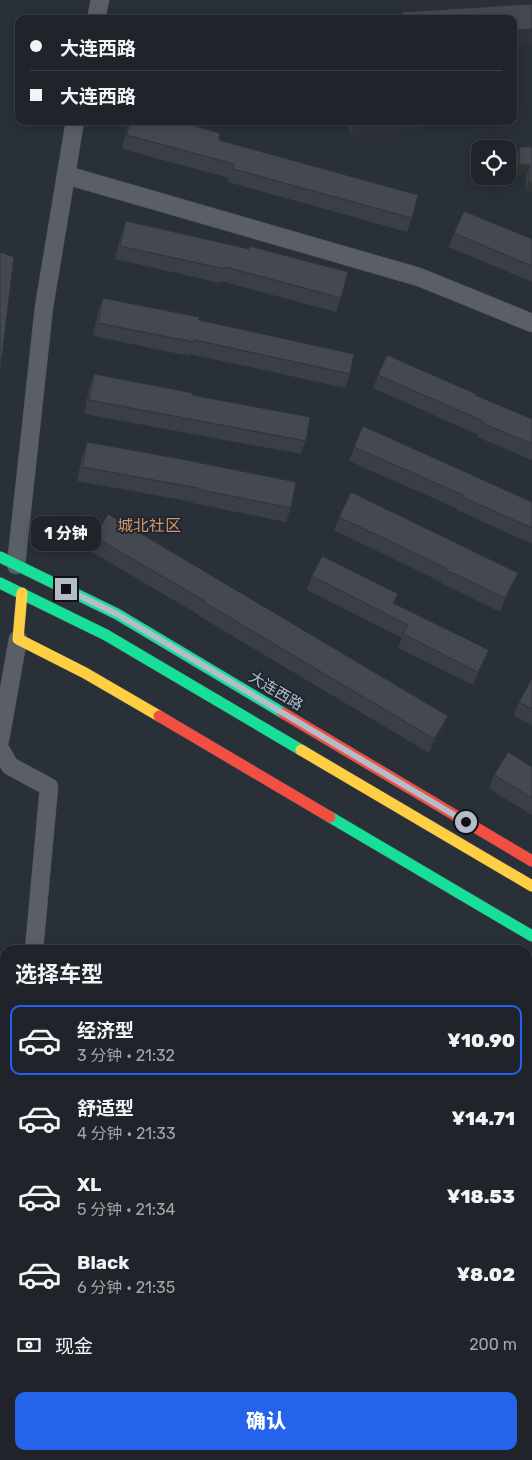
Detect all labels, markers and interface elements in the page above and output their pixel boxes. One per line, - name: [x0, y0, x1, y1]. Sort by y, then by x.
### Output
- text: 大连西路: [60, 37, 136, 60]
- text: 大连西路: [60, 85, 136, 108]
- map controls: [471, 140, 516, 185]
- button: locate: [471, 140, 516, 185]
- callout: 1 分钟: [31, 516, 101, 552]
- district label: 城北社区: [117, 516, 181, 535]
- text: 1 分钟: [44, 524, 88, 543]
- route end: [55, 578, 77, 600]
- street label: 大连西路: [246, 668, 306, 714]
- route start: [455, 811, 477, 833]
- text: 选择车型: [15, 961, 103, 988]
- icon: car: [17, 1018, 62, 1063]
- text: 经济型: [77, 1019, 134, 1042]
- text: ¥10.90: [447, 1029, 515, 1052]
- text: 3 分钟 · 21:32: [77, 1046, 175, 1065]
- icon: car: [17, 1096, 62, 1141]
- text: 舒适型: [77, 1097, 134, 1120]
- text: ¥14.71: [451, 1107, 515, 1130]
- text: 4 分钟 · 21:33: [77, 1124, 176, 1143]
- text: XL: [77, 1173, 101, 1196]
- icon: car: [17, 1174, 62, 1219]
- text: ¥18.53: [447, 1185, 515, 1208]
- text: 5 分钟 · 21:34: [77, 1200, 175, 1219]
- text: Black: [77, 1251, 129, 1274]
- icon: car: [17, 1252, 62, 1297]
- text: ¥8.02: [456, 1263, 515, 1286]
- text: 6 分钟 · 21:35: [77, 1278, 175, 1297]
- icon: cash: [15, 1331, 43, 1359]
- text: 现金: [55, 1335, 93, 1358]
- text: 200 m: [469, 1335, 517, 1354]
- button: 确认: [15, 1392, 517, 1450]

